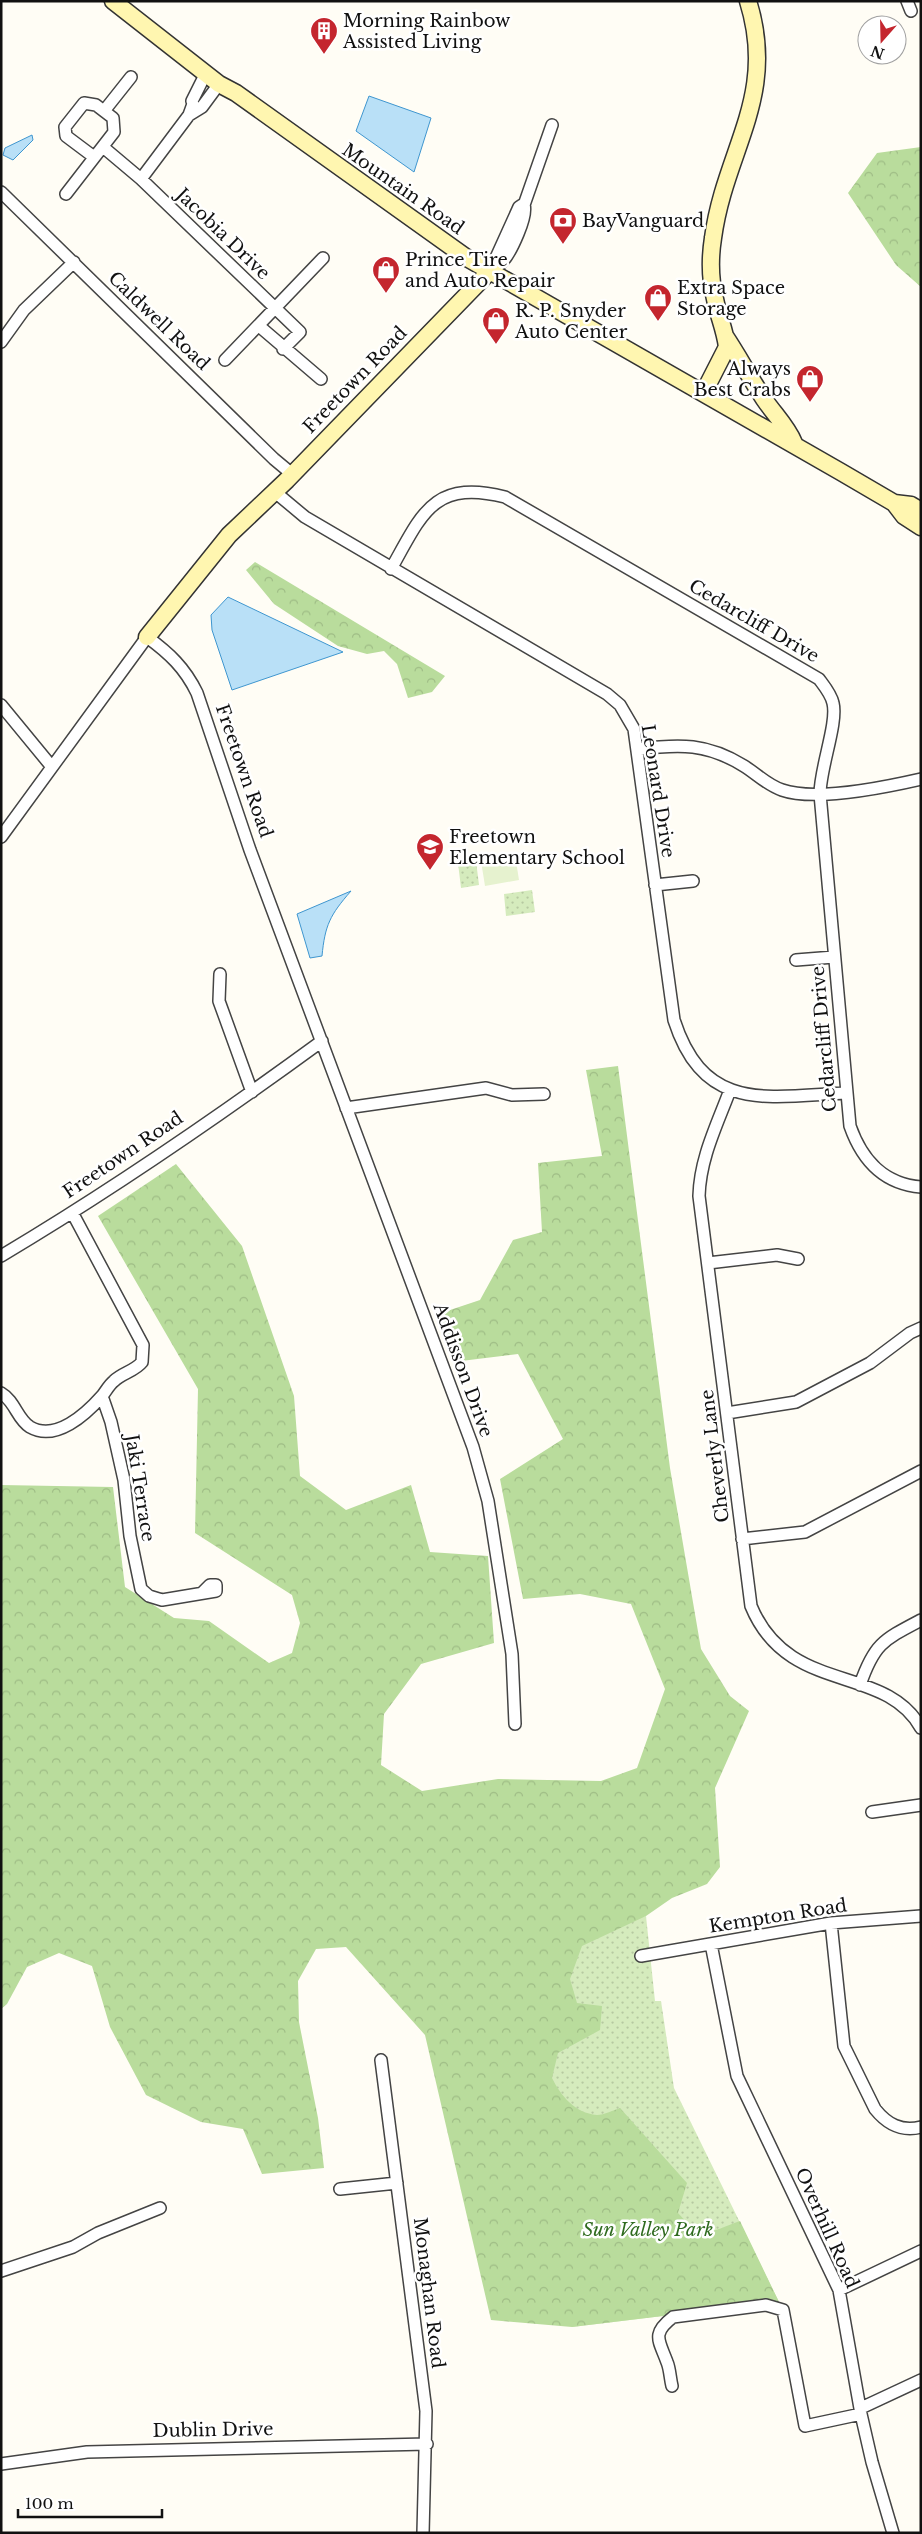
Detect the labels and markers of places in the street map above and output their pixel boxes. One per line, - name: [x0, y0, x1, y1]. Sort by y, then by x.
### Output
- place label: Morning Rainbow Assisted Living: [342, 10, 511, 53]
- building icon: Morning Rainbow Assisted Living: [309, 16, 339, 55]
- bank icon: BayVanguard: [548, 206, 578, 245]
- place label: BayVanguard: [582, 210, 704, 232]
- place label: Prince Tire and Auto Repair: [405, 249, 555, 292]
- shop icon: Prince Tire and Auto Repair: [371, 255, 401, 294]
- place label: Extra Space Storage: [677, 277, 785, 320]
- shop icon: Extra Space Storage: [643, 283, 673, 322]
- place label: R. P. Snyder Auto Center: [514, 300, 628, 343]
- shop icon: R. P. Snyder Auto Center: [481, 306, 511, 345]
- place label: Always Best Crabs: [694, 358, 791, 401]
- shop icon: Always Best Crabs: [795, 364, 825, 403]
- place label: Freetown Elementary School: [449, 826, 625, 869]
- school or university icon: Freetown Elementary School: [415, 832, 445, 871]

